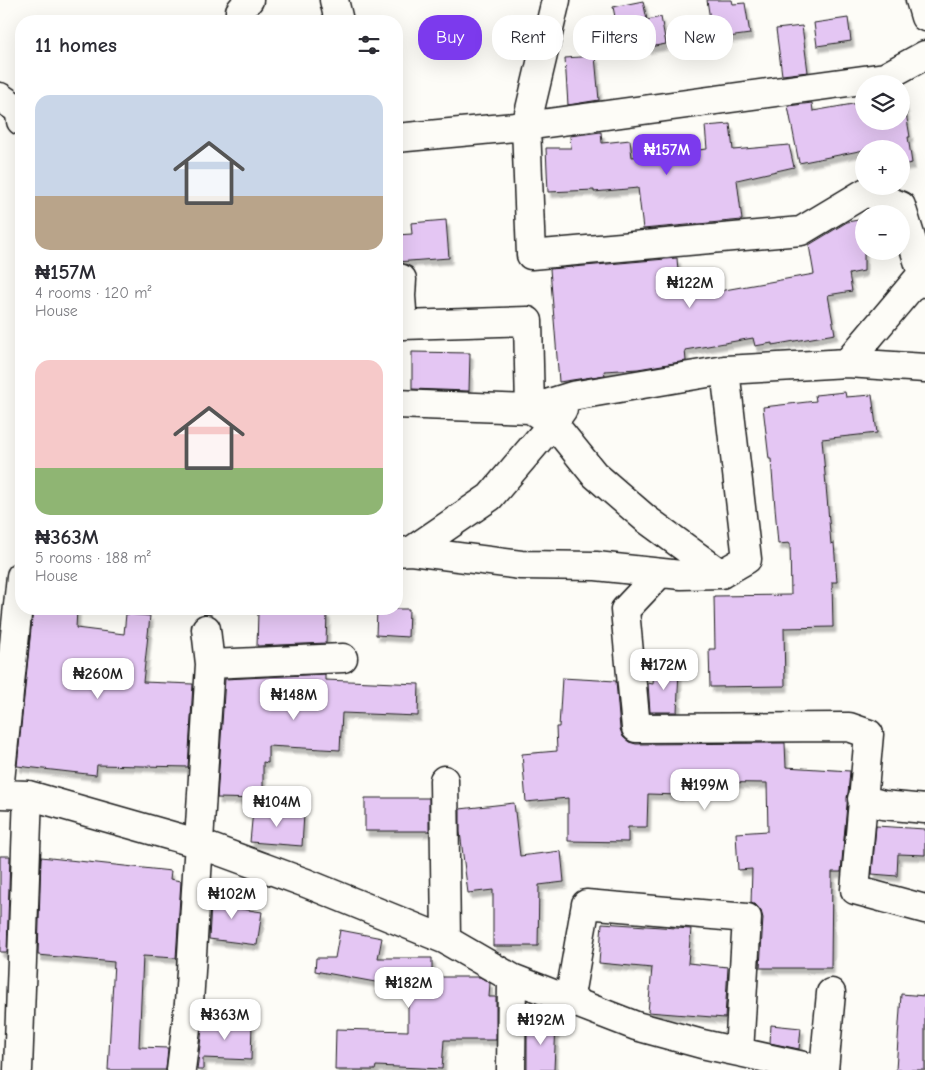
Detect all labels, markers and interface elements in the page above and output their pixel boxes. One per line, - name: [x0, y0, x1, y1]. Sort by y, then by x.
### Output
- chip: Buy: [418, 15, 482, 60]
- chip: Rent: [492, 15, 563, 60]
- chip: Filters: [573, 15, 656, 60]
- chip: New: [666, 15, 733, 60]
- icon: filters: [355, 31, 383, 59]
- text: 11 homes: [35, 33, 117, 57]
- map controls: [855, 75, 910, 260]
- button: layers: [855, 75, 910, 130]
- icon: home: [164, 128, 254, 218]
- pin: ₦157M: [632, 134, 702, 176]
- button: +: [855, 140, 910, 195]
- text: ₦157M: [644, 141, 690, 159]
- button: −: [855, 205, 910, 260]
- text: ₦157M: [35, 260, 96, 284]
- pin: ₦122M: [655, 266, 725, 309]
- text: ₦122M: [667, 274, 713, 292]
- text: 4 rooms · 120 m²: [35, 284, 152, 302]
- text: House: [35, 302, 78, 320]
- icon: home: [164, 393, 254, 483]
- text: ₦363M: [35, 525, 99, 549]
- text: 5 rooms · 188 m²: [35, 549, 151, 567]
- text: House: [35, 567, 78, 585]
- pin: ₦172M: [629, 648, 699, 691]
- text: ₦172M: [641, 656, 687, 674]
- pin: ₦260M: [63, 658, 133, 700]
- text: ₦260M: [73, 665, 123, 683]
- pin: ₦148M: [259, 678, 329, 721]
- text: ₦148M: [271, 686, 317, 704]
- pin: ₦199M: [670, 768, 740, 811]
- text: ₦199M: [681, 776, 729, 794]
- pin: ₦104M: [242, 786, 312, 828]
- text: ₦104M: [253, 793, 301, 811]
- pin: ₦102M: [197, 878, 267, 920]
- text: ₦102M: [208, 885, 256, 903]
- pin: ₦182M: [374, 966, 444, 1009]
- text: ₦182M: [386, 974, 432, 992]
- pin: ₦363M: [190, 998, 260, 1041]
- pin: ₦192M: [506, 1004, 576, 1046]
- text: ₦363M: [201, 1006, 249, 1024]
- text: ₦192M: [517, 1011, 565, 1029]

